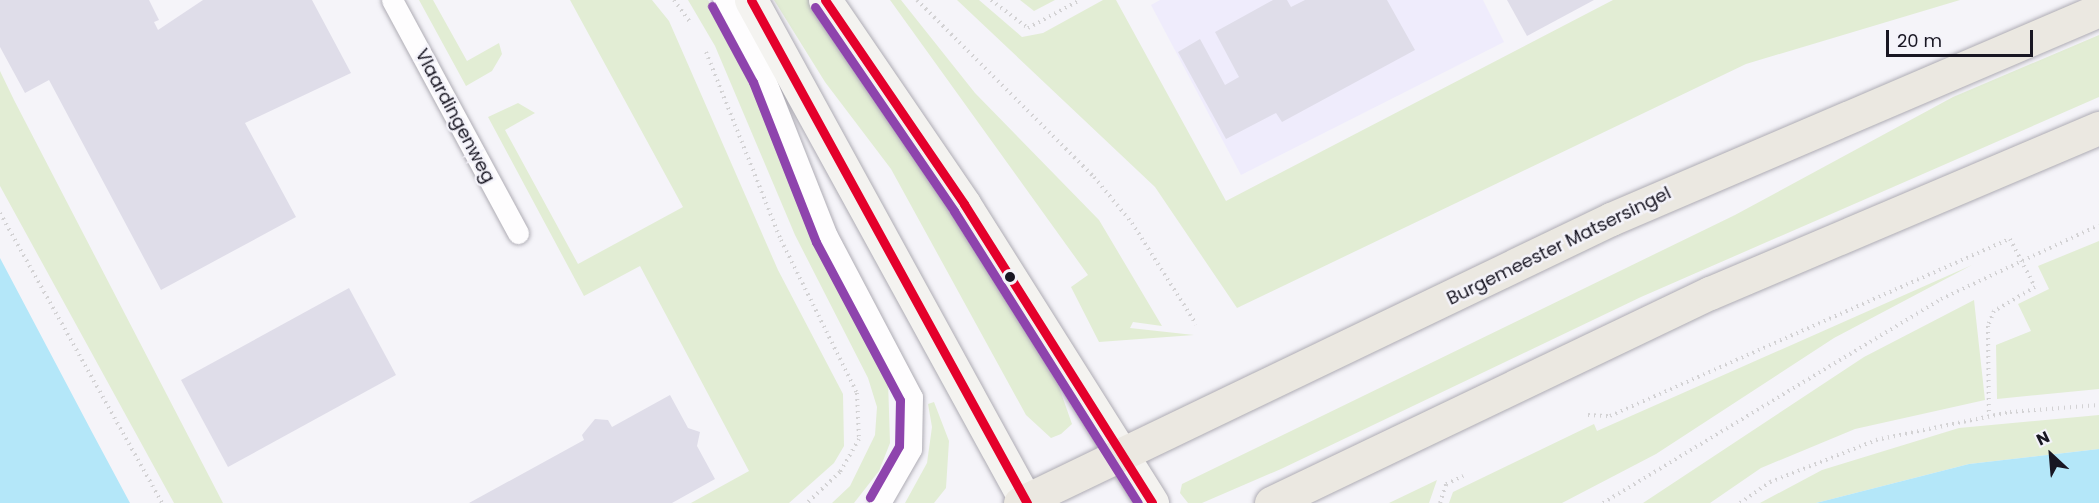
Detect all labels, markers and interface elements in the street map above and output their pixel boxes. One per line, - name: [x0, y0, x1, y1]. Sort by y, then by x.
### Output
- scale bar: [1889, 18, 2036, 56]
- text: 20 m: [1897, 28, 1942, 53]
- street label: Vlaardingenweg: [411, 45, 499, 187]
- street label: Burgemeester Matsersingel: [1443, 182, 1675, 310]
- unlabelled marker: [1004, 271, 1016, 283]
- north arrow: [2021, 425, 2081, 485]
- text: N: [2032, 425, 2053, 451]

